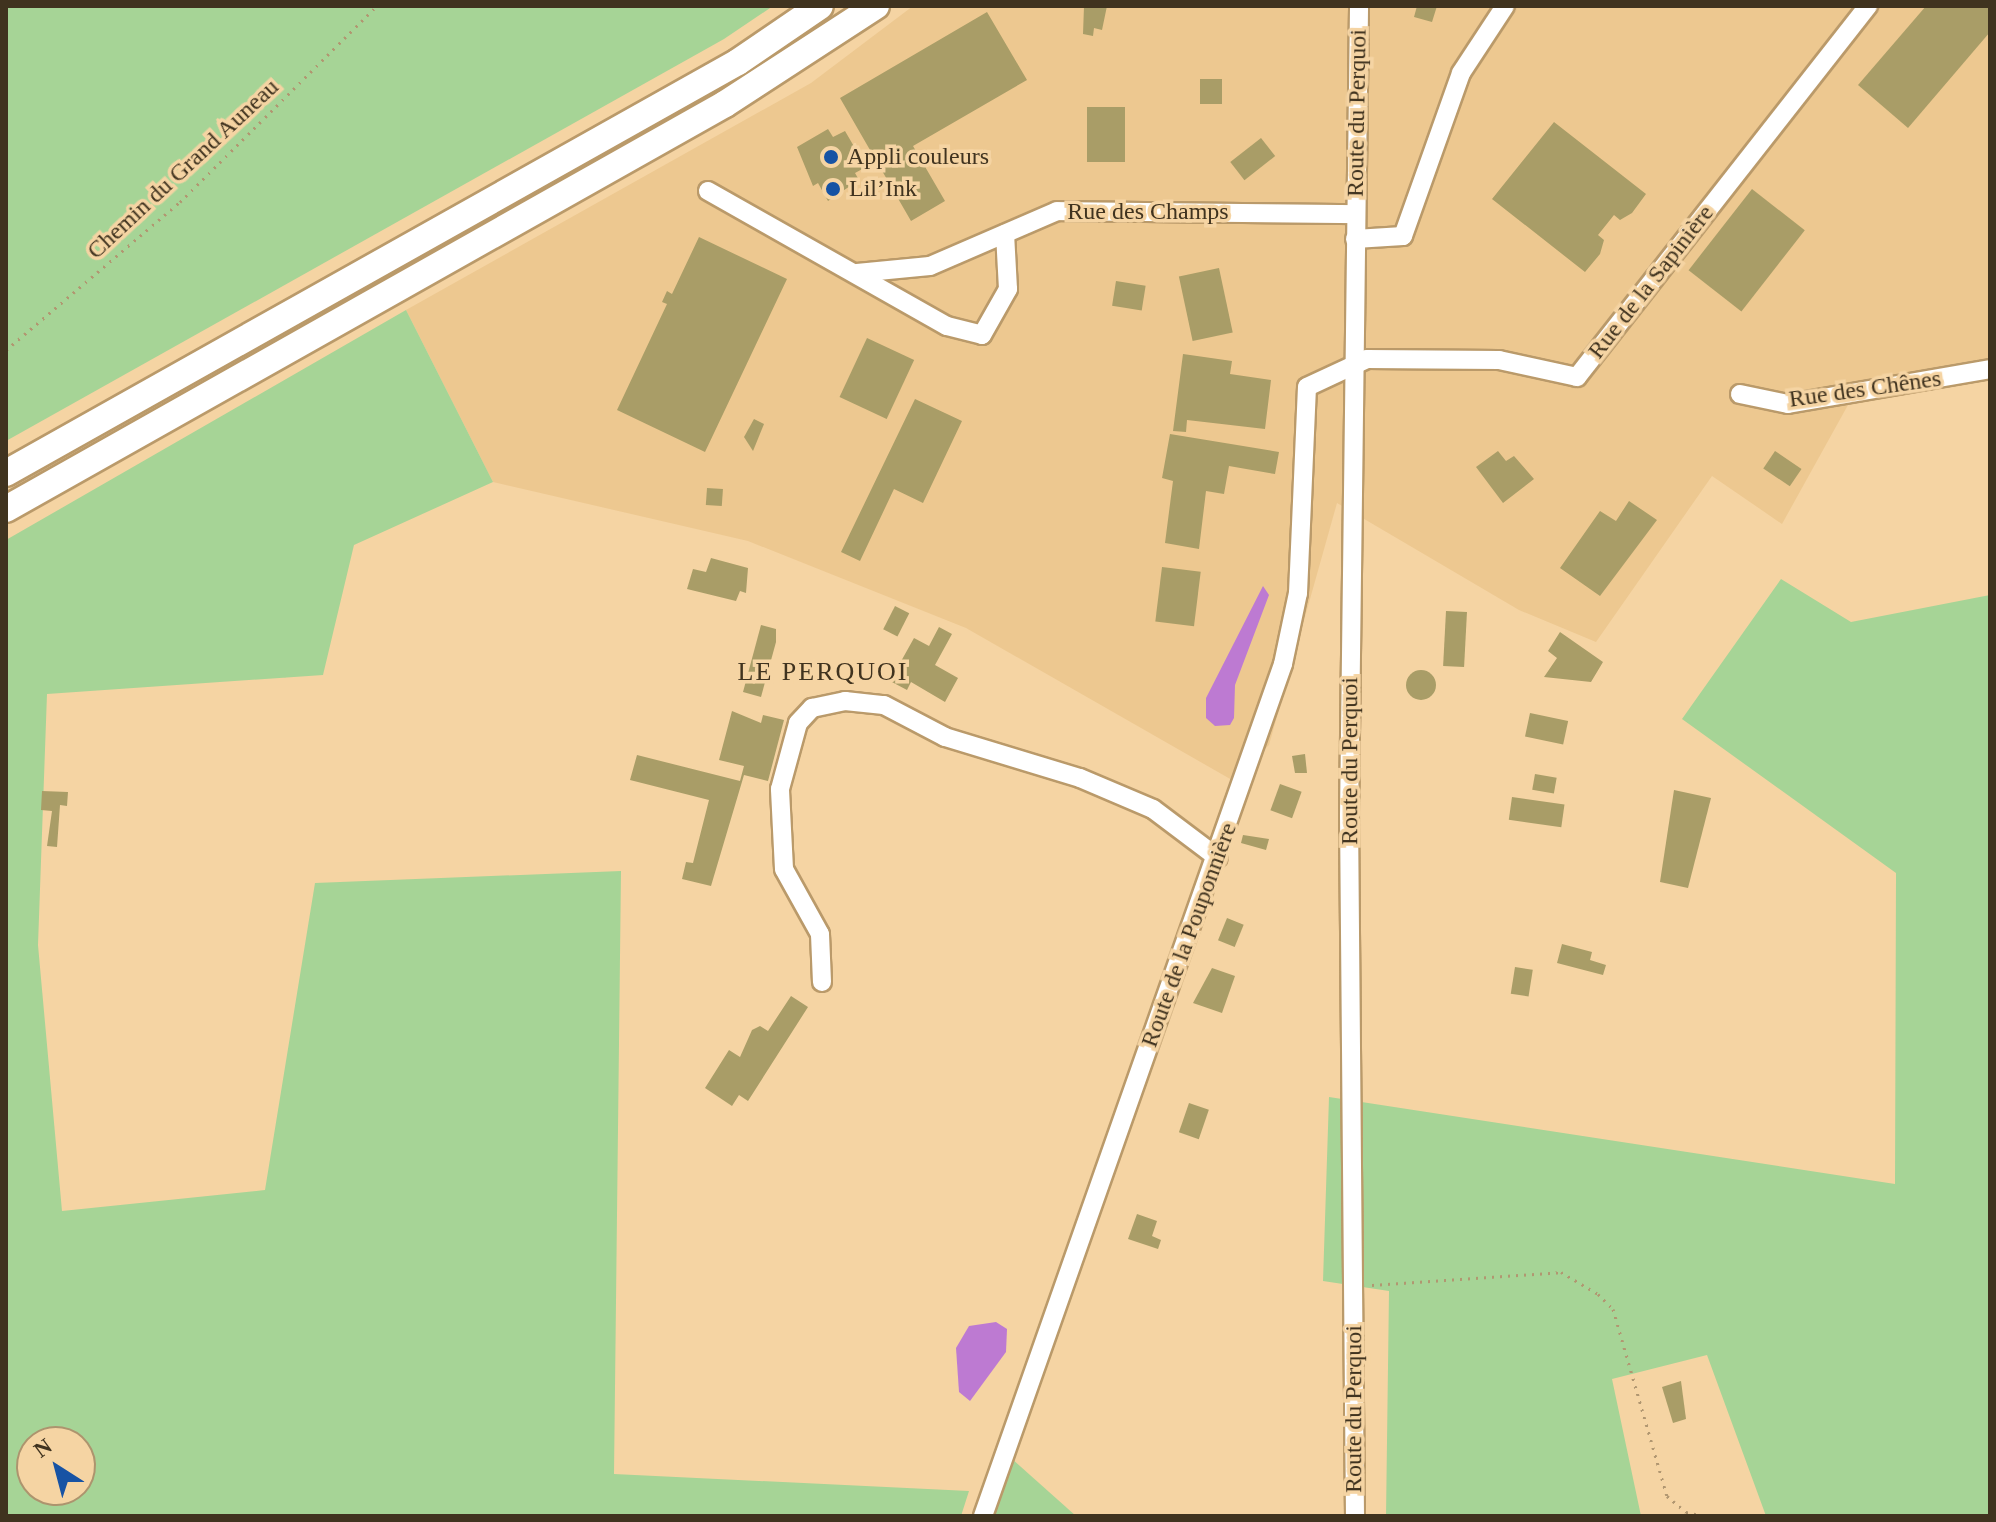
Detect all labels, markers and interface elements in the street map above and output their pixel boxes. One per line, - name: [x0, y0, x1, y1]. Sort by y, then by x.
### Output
- street label: Route du Perquoi: [1341, 29, 1373, 197]
- street label: Chemin du Grand Auneau: [81, 72, 285, 266]
- place label: Appli couleurs: [847, 143, 989, 171]
- marker: Appli couleurs: [822, 148, 840, 166]
- place label: Lil’Ink: [849, 175, 917, 203]
- marker: Lil’Ink: [824, 180, 842, 198]
- street label: Rue des Champs: [1067, 198, 1229, 226]
- street label: Rue de la Sapinière: [1582, 199, 1720, 365]
- street label: Rue des Chênes: [1787, 364, 1943, 414]
- district label: LE PERQUOI: [738, 656, 908, 688]
- street label: Route du Perquoi: [1336, 677, 1364, 845]
- street label: Route de la Pouponnière: [1135, 819, 1243, 1051]
- street label: Route du Perquoi: [1340, 1325, 1368, 1493]
- north arrow: [16, 1426, 96, 1506]
- text: N: [29, 1433, 57, 1463]

